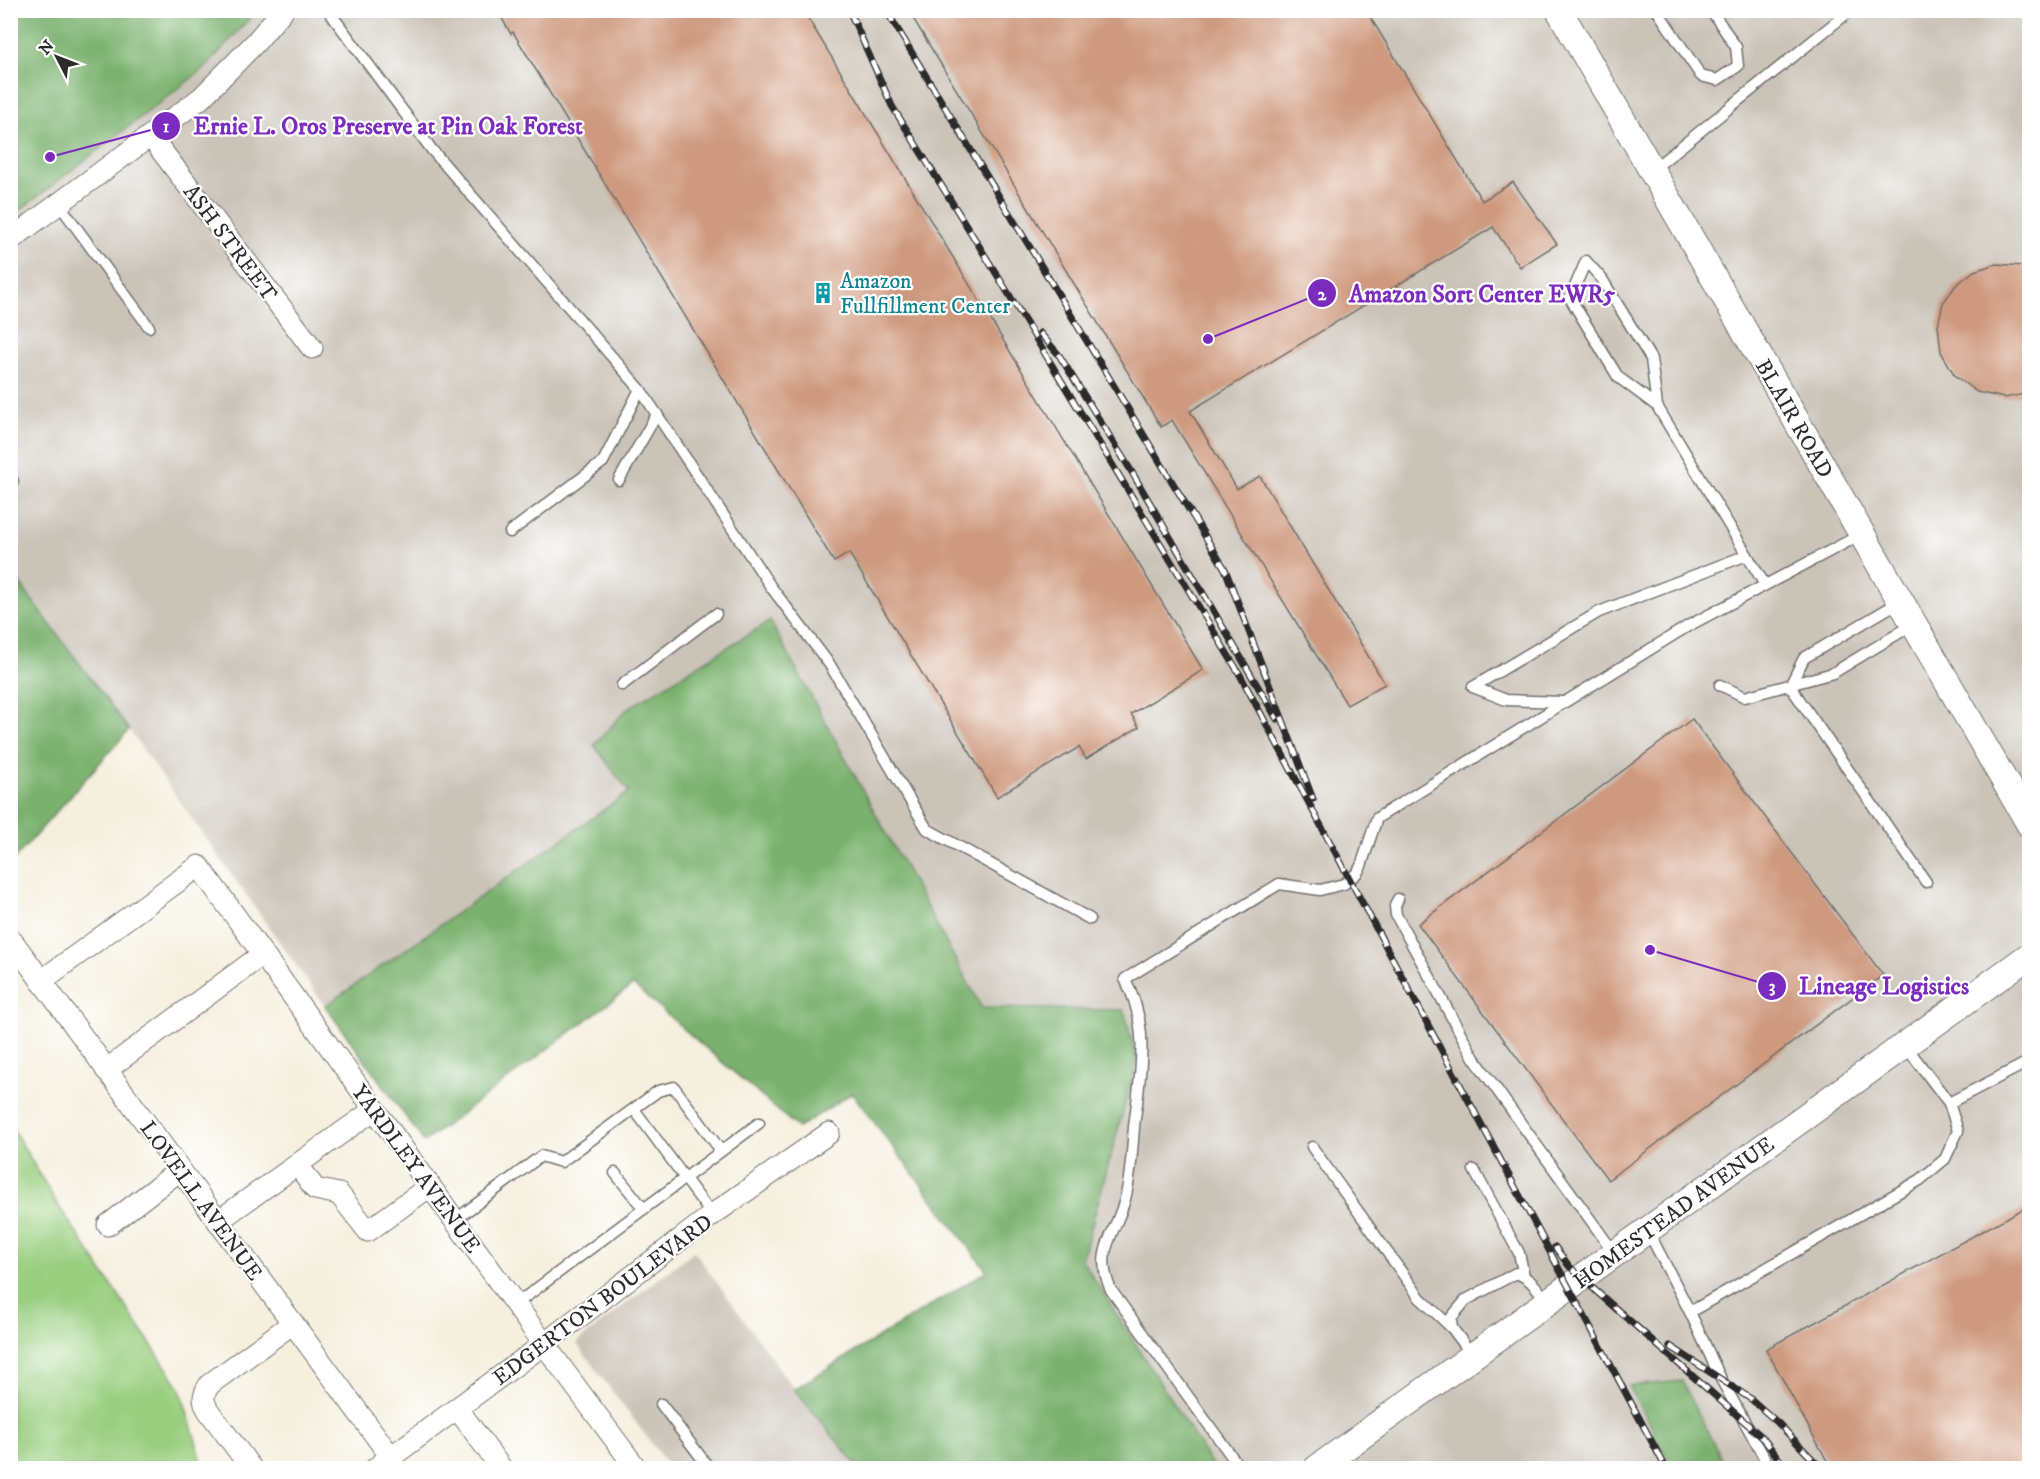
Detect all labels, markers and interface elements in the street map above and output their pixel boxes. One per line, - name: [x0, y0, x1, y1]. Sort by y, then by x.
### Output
- north arrow: [27, 27, 87, 87]
- text: N: [35, 36, 58, 59]
- callout: Ernie L. Oros Preserve at Pin Oak Forest: [151, 105, 594, 147]
- text: Ernie L. Oros Preserve at Pin Oak Forest: [193, 112, 583, 142]
- text: 1: [163, 116, 170, 138]
- street label: ASH STREET: [177, 179, 283, 307]
- place label: Amazon Fullfillment Center: [840, 268, 1011, 320]
- callout: Amazon Sort Center EWR5: [1307, 272, 1627, 314]
- text: Amazon Sort Center EWR5: [1348, 280, 1615, 310]
- building icon: Amazon Fullfillment Center: [811, 281, 835, 305]
- text: 2: [1318, 284, 1328, 306]
- street label: BLAIR ROAD: [1749, 355, 1839, 483]
- callout: Lineage Logistics: [1757, 965, 1981, 1007]
- text: Lineage Logistics: [1799, 972, 1969, 1002]
- text: 3: [1769, 976, 1776, 998]
- street label: YARDLEY AVENUE: [346, 1079, 486, 1258]
- street label: LOVELL AVENUE: [134, 1116, 268, 1286]
- street label: HOMESTEAD AVENUE: [1568, 1131, 1780, 1295]
- street label: EDGERTON BOULEVARD: [488, 1209, 718, 1392]

